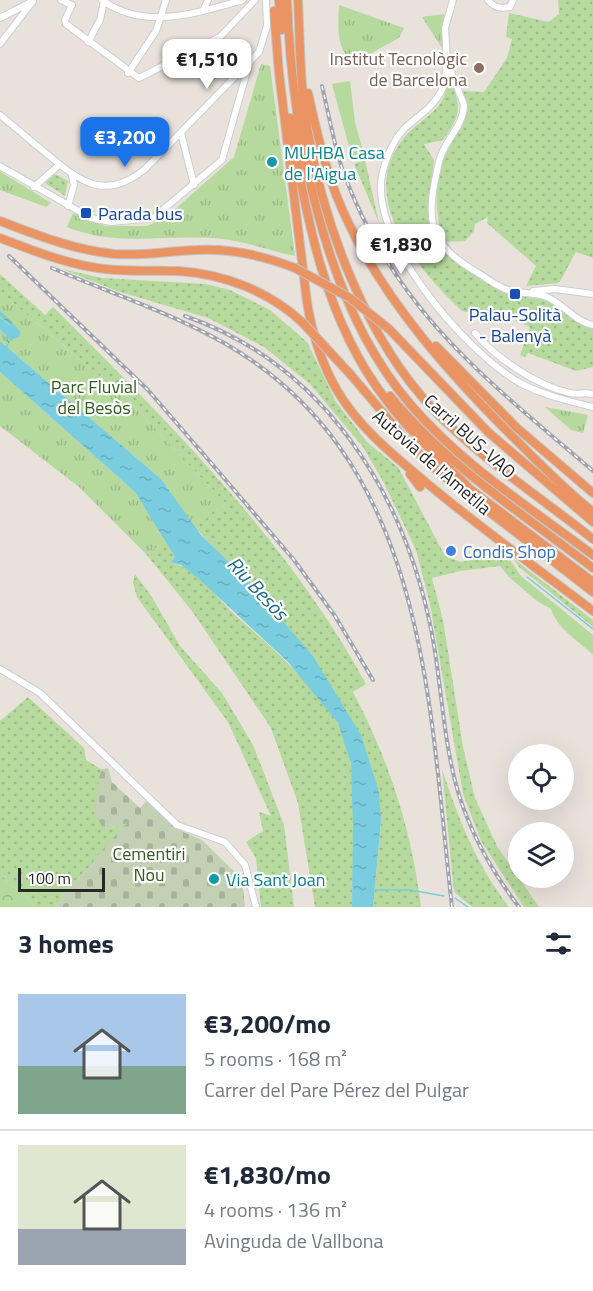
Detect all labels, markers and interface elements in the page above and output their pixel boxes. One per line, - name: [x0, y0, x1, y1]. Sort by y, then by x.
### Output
- pin: €1,510: [158, 39, 256, 90]
- text: €1,510: [176, 43, 238, 74]
- place label: Institut Tecnològic de Barcelona: [329, 45, 467, 93]
- marker: Institut Tecnològic de Barcelona: [472, 61, 486, 75]
- pin: €3,200: [76, 117, 174, 168]
- text: €3,200: [94, 121, 156, 152]
- place label: MUHBA Casa de l'Aigua: [284, 139, 385, 187]
- marker: MUHBA Casa de l'Aigua: [265, 155, 279, 169]
- place label: Parada bus: [98, 200, 183, 227]
- marker: Parada bus: [79, 206, 93, 220]
- pin: €1,830: [352, 224, 450, 275]
- text: €1,830: [370, 228, 432, 259]
- marker: Palau-Solità - Balenyà: [508, 287, 522, 301]
- place label: Palau-Solità - Balenyà: [469, 301, 561, 349]
- park label: Parc Fluvial del Besòs: [51, 373, 137, 421]
- street label: Carril BUS-VAO: [418, 387, 522, 485]
- street label: Autovia de l'Ametlla: [367, 403, 497, 521]
- place label: Condis Shop: [463, 538, 556, 565]
- marker: Condis Shop: [444, 544, 458, 558]
- water label: Riu Besòs: [220, 549, 297, 628]
- map controls: [508, 744, 574, 888]
- button: locate: [508, 744, 574, 810]
- button: layers: [508, 822, 574, 888]
- park label: Cementiri Nou: [113, 840, 185, 888]
- scale bar: [18, 865, 105, 892]
- text: 100 m: [27, 866, 71, 890]
- place label: Via Sant Joan: [226, 866, 325, 893]
- marker: Via Sant Joan: [207, 872, 221, 886]
- text: 3 homes: [18, 924, 114, 963]
- icon: filters: [542, 927, 575, 960]
- text: €3,200/mo: [204, 1004, 331, 1043]
- icon: home: [66, 1018, 138, 1090]
- text: 5 rooms · 168 m²: [204, 1043, 347, 1074]
- text: Carrer del Pare Pérez del Pulgar: [204, 1074, 469, 1105]
- text: €1,830/mo: [204, 1155, 331, 1194]
- icon: home: [66, 1169, 138, 1241]
- text: 4 rooms · 136 m²: [204, 1194, 347, 1225]
- text: Avinguda de Vallbona: [204, 1225, 383, 1256]

